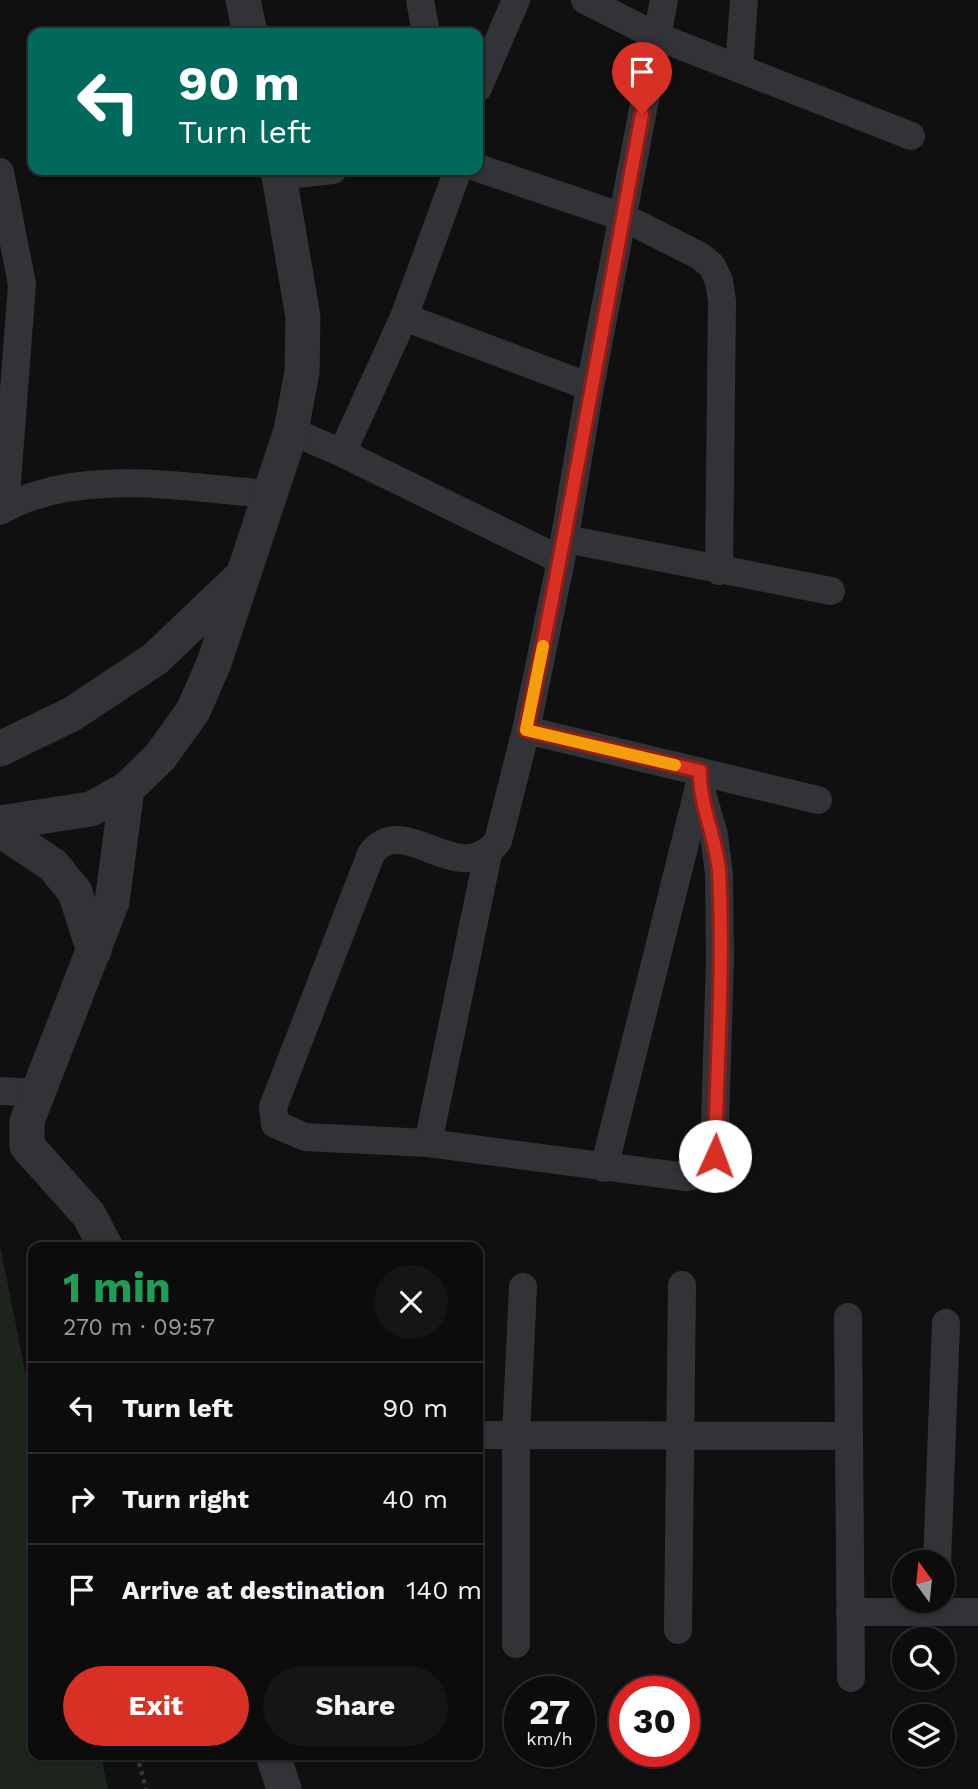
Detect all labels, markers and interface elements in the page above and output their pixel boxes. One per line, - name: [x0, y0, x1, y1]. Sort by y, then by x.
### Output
- pin: [612, 42, 672, 114]
- icon: arrive: [623, 53, 661, 91]
- text: 90 m: [178, 54, 300, 112]
- icon: left: [63, 56, 154, 147]
- text: Turn left: [178, 113, 311, 151]
- position arrow: [678, 1119, 752, 1193]
- text: 1 min: [63, 1263, 171, 1312]
- button: close: [374, 1265, 448, 1339]
- text: 270 m · 09:57: [63, 1314, 215, 1341]
- icon: left: [63, 1389, 101, 1427]
- text: Turn left: [122, 1393, 233, 1423]
- text: 90 m: [382, 1393, 448, 1423]
- icon: right: [63, 1480, 101, 1518]
- text: Turn right: [122, 1484, 249, 1514]
- text: 40 m: [382, 1484, 448, 1514]
- north arrow: [892, 1550, 956, 1614]
- map controls: [892, 1550, 955, 1767]
- icon: arrive: [63, 1571, 101, 1609]
- text: Arrive at destination: [122, 1575, 385, 1605]
- text: 140 m: [406, 1575, 482, 1605]
- button: search: [892, 1627, 955, 1690]
- button: Exit: [63, 1666, 249, 1746]
- button: Share: [263, 1666, 448, 1746]
- speed limit sign: 30: [609, 1676, 700, 1767]
- text: 27: [529, 1691, 570, 1733]
- button: layers: [892, 1704, 955, 1767]
- text: km/h: [526, 1728, 573, 1749]

